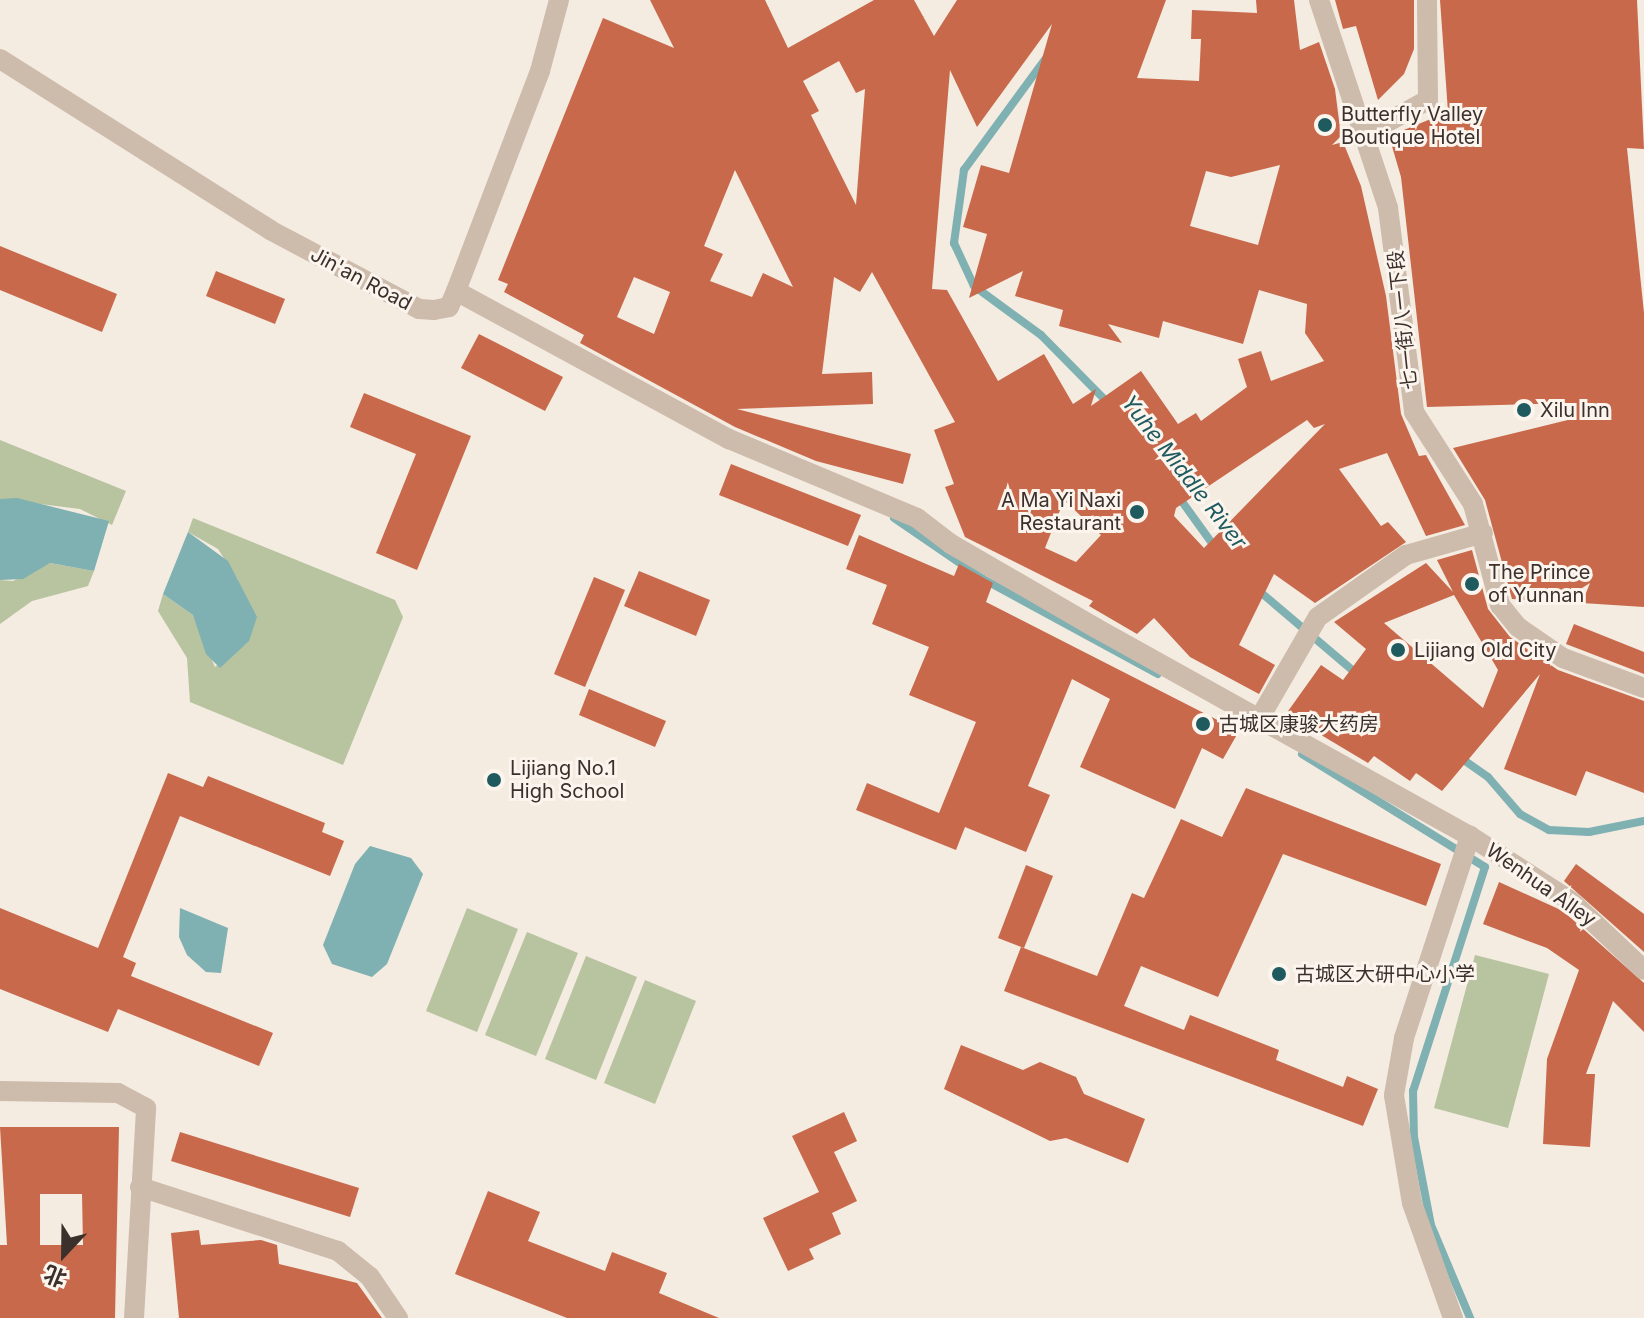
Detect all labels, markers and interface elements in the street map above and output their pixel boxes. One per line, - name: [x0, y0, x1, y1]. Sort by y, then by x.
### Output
- place label: Butterfly Valley Boutique Hotel: [1341, 102, 1483, 149]
- marker: Butterfly Valley Boutique Hotel: [1316, 116, 1334, 134]
- street label: Jin'an Road: [306, 242, 416, 316]
- street label: 七一街八一下段: [1384, 249, 1422, 391]
- water label: Yuhe Middle River: [1116, 390, 1252, 554]
- place label: Xilu Inn: [1540, 398, 1610, 422]
- marker: Xilu Inn: [1515, 401, 1533, 419]
- place label: A Ma Yi Naxi Restaurant: [1001, 488, 1121, 535]
- marker: A Ma Yi Naxi Restaurant: [1128, 503, 1146, 521]
- place label: The Prince of Yunnan: [1488, 560, 1590, 607]
- marker: The Prince of Yunnan: [1463, 575, 1481, 593]
- place label: Lijiang Old City: [1414, 638, 1556, 662]
- marker: Lijiang Old City: [1389, 641, 1407, 659]
- place label: 古城区康骏大药房: [1219, 712, 1379, 736]
- marker: 古城区康骏大药房: [1194, 715, 1212, 733]
- place label: Lijiang No.1 High School: [510, 756, 624, 803]
- marker: Lijiang No.1 High School: [485, 771, 503, 789]
- street label: Wenhua Alley: [1481, 838, 1601, 932]
- place label: 古城区大研中心小学: [1295, 962, 1475, 986]
- marker: 古城区大研中心小学: [1270, 965, 1288, 983]
- north arrow: [24, 1214, 104, 1294]
- text: 北: [40, 1260, 70, 1292]

